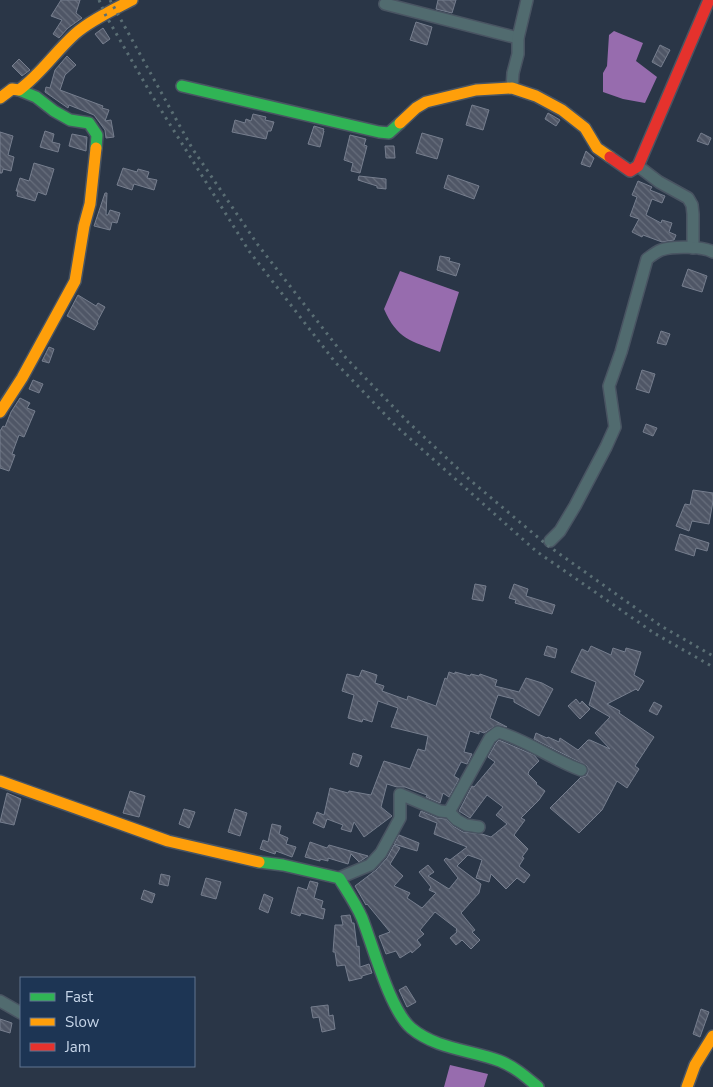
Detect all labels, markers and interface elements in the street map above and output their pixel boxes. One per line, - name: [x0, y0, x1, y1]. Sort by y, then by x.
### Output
- legend: [20, 977, 195, 1067]
- text: Fast: [65, 987, 94, 1007]
- text: Slow: [65, 1012, 100, 1032]
- text: Jam: [64, 1037, 91, 1057]

